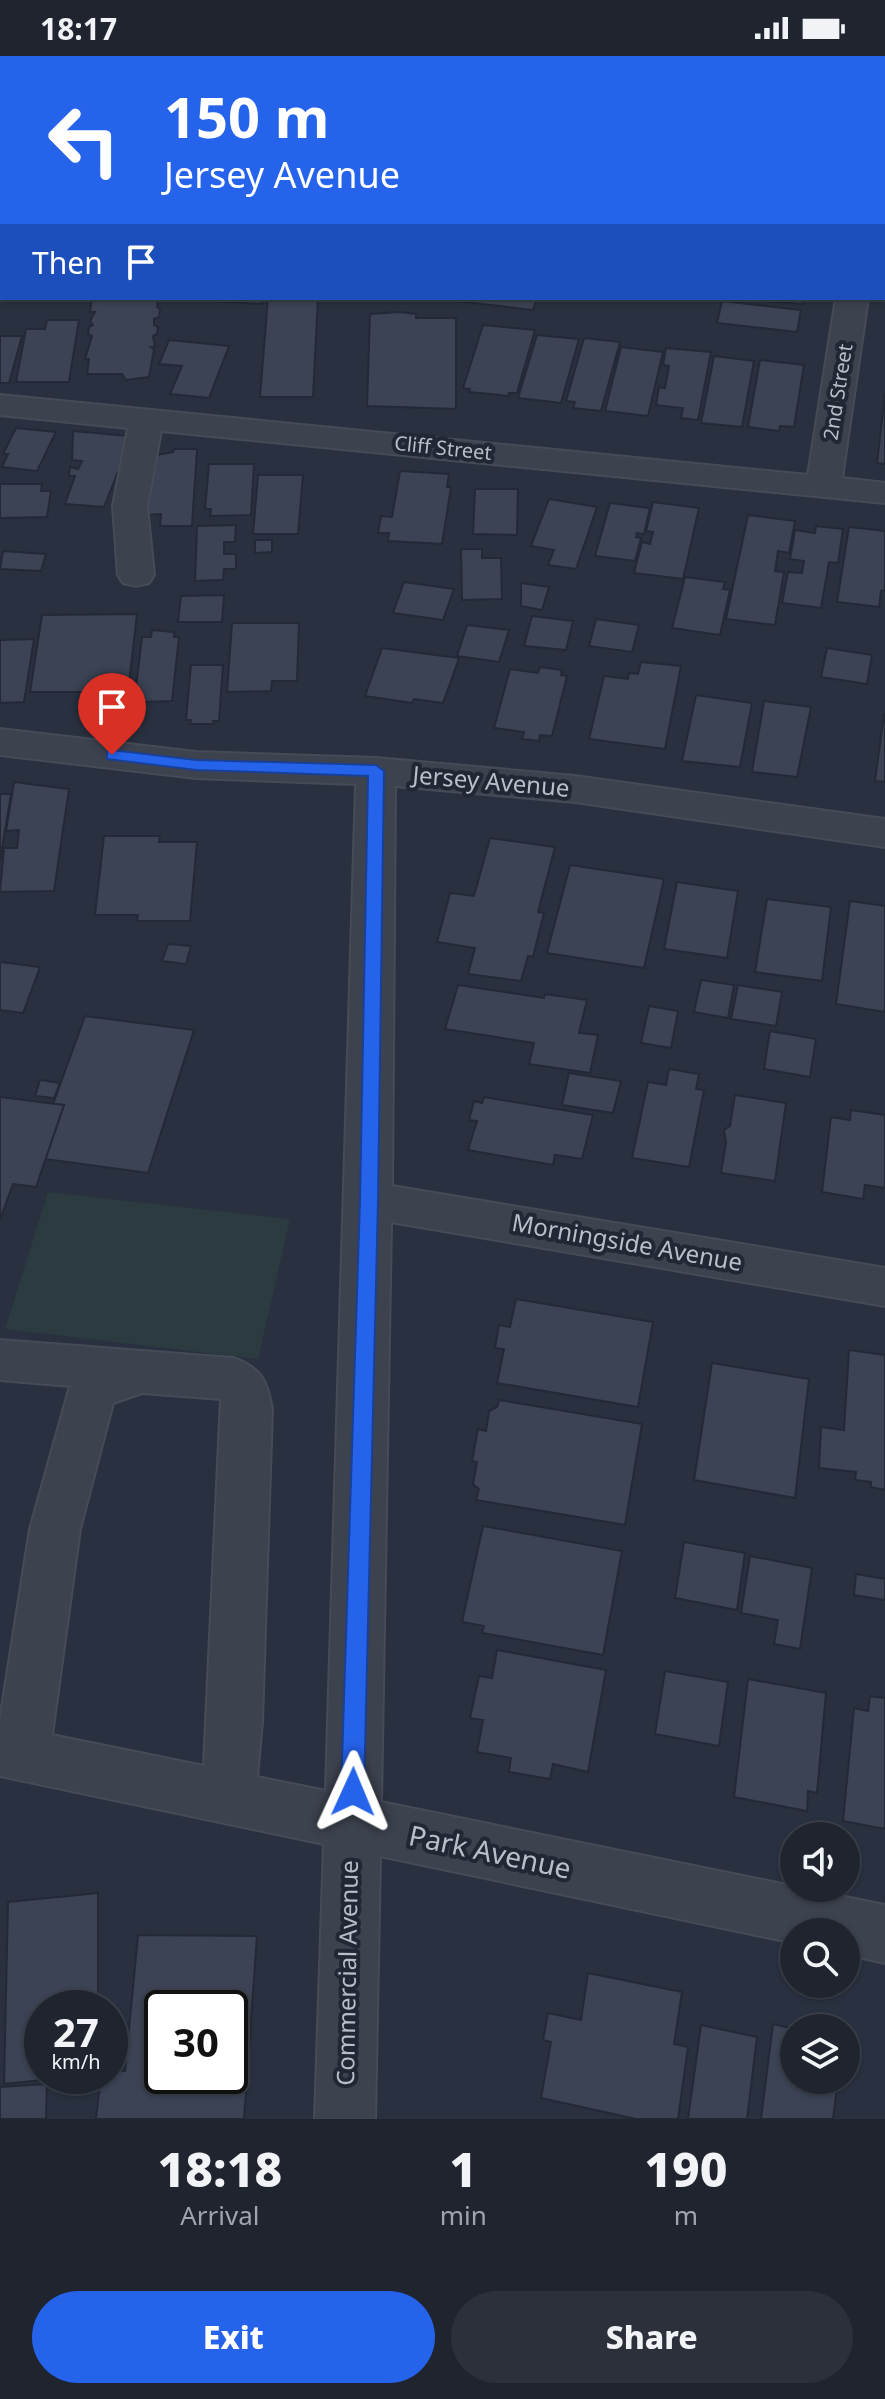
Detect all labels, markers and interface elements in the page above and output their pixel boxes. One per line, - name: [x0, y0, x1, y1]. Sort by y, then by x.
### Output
- text: 18:17: [40, 8, 117, 49]
- text: 150 m: [164, 78, 329, 154]
- icon: left: [32, 88, 136, 192]
- text: Jersey Avenue: [164, 150, 400, 199]
- icon: arrive: [119, 240, 163, 284]
- text: Then: [32, 242, 103, 283]
- street label: 2nd Street: [817, 342, 858, 442]
- street label: Cliff Street: [393, 429, 493, 466]
- pin: [78, 673, 146, 755]
- icon: arrive: [90, 685, 134, 729]
- street label: Jersey Avenue: [409, 757, 571, 804]
- street label: Morningside Avenue: [510, 1205, 745, 1278]
- position arrow: [311, 1750, 395, 1834]
- street label: Park Avenue: [406, 1815, 575, 1887]
- map controls: [780, 1822, 860, 2094]
- button: sound: [780, 1822, 860, 1902]
- street label: Commercial Avenue: [328, 1860, 365, 2086]
- button: search: [780, 1918, 860, 1998]
- speed limit sign: 30: [144, 1990, 248, 2094]
- text: 27: [53, 2004, 99, 2059]
- button: layers: [780, 2014, 860, 2094]
- text: km/h: [51, 2048, 101, 2075]
- text: 18:18: [158, 2136, 282, 2201]
- text: 1: [449, 2136, 477, 2201]
- text: 190: [644, 2136, 727, 2201]
- text: Arrival: [180, 2197, 259, 2233]
- text: min: [440, 2197, 487, 2233]
- text: m: [674, 2197, 698, 2233]
- button: Exit: [32, 2291, 435, 2383]
- button: Share: [451, 2291, 853, 2383]

